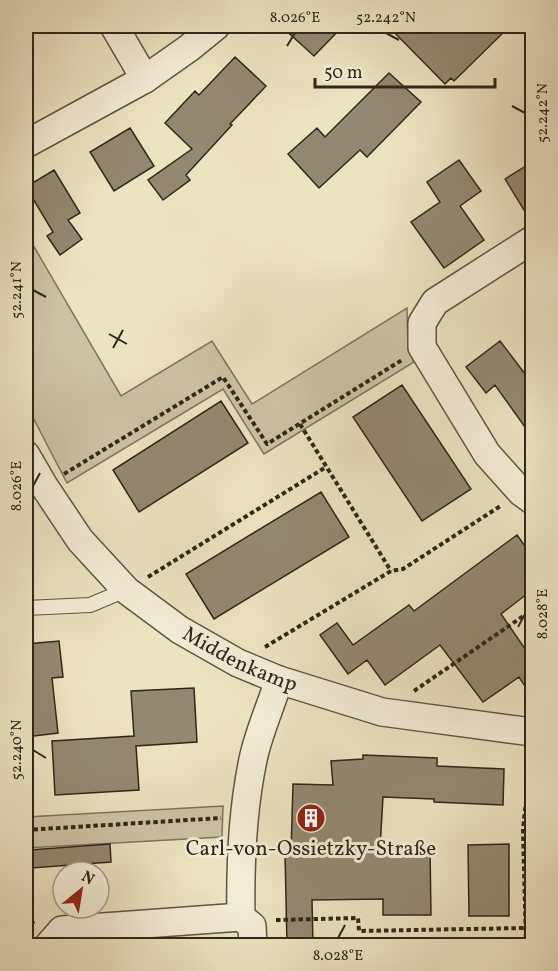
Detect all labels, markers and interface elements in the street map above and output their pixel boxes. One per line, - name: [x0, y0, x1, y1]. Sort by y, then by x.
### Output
- text: 8.026°E: [270, 8, 320, 29]
- text: 52.242°N: [356, 8, 416, 29]
- scale bar: [315, 51, 495, 89]
- text: 50 m: [324, 61, 363, 86]
- text: 52.242°N: [533, 83, 554, 143]
- text: 52.241°N: [7, 261, 28, 319]
- text: 8.026°E: [7, 461, 28, 511]
- text: 8.028°E: [533, 589, 554, 639]
- street label: Middenkamp: [177, 620, 301, 699]
- text: 52.240°N: [7, 720, 28, 780]
- building icon: Carl-von-Ossietzky-Straße: [295, 802, 327, 834]
- place label: Carl-von-Ossietzky-Straße: [186, 835, 436, 864]
- north arrow: [51, 860, 111, 920]
- text: N: [77, 866, 98, 891]
- text: 8.028°E: [313, 946, 363, 967]

